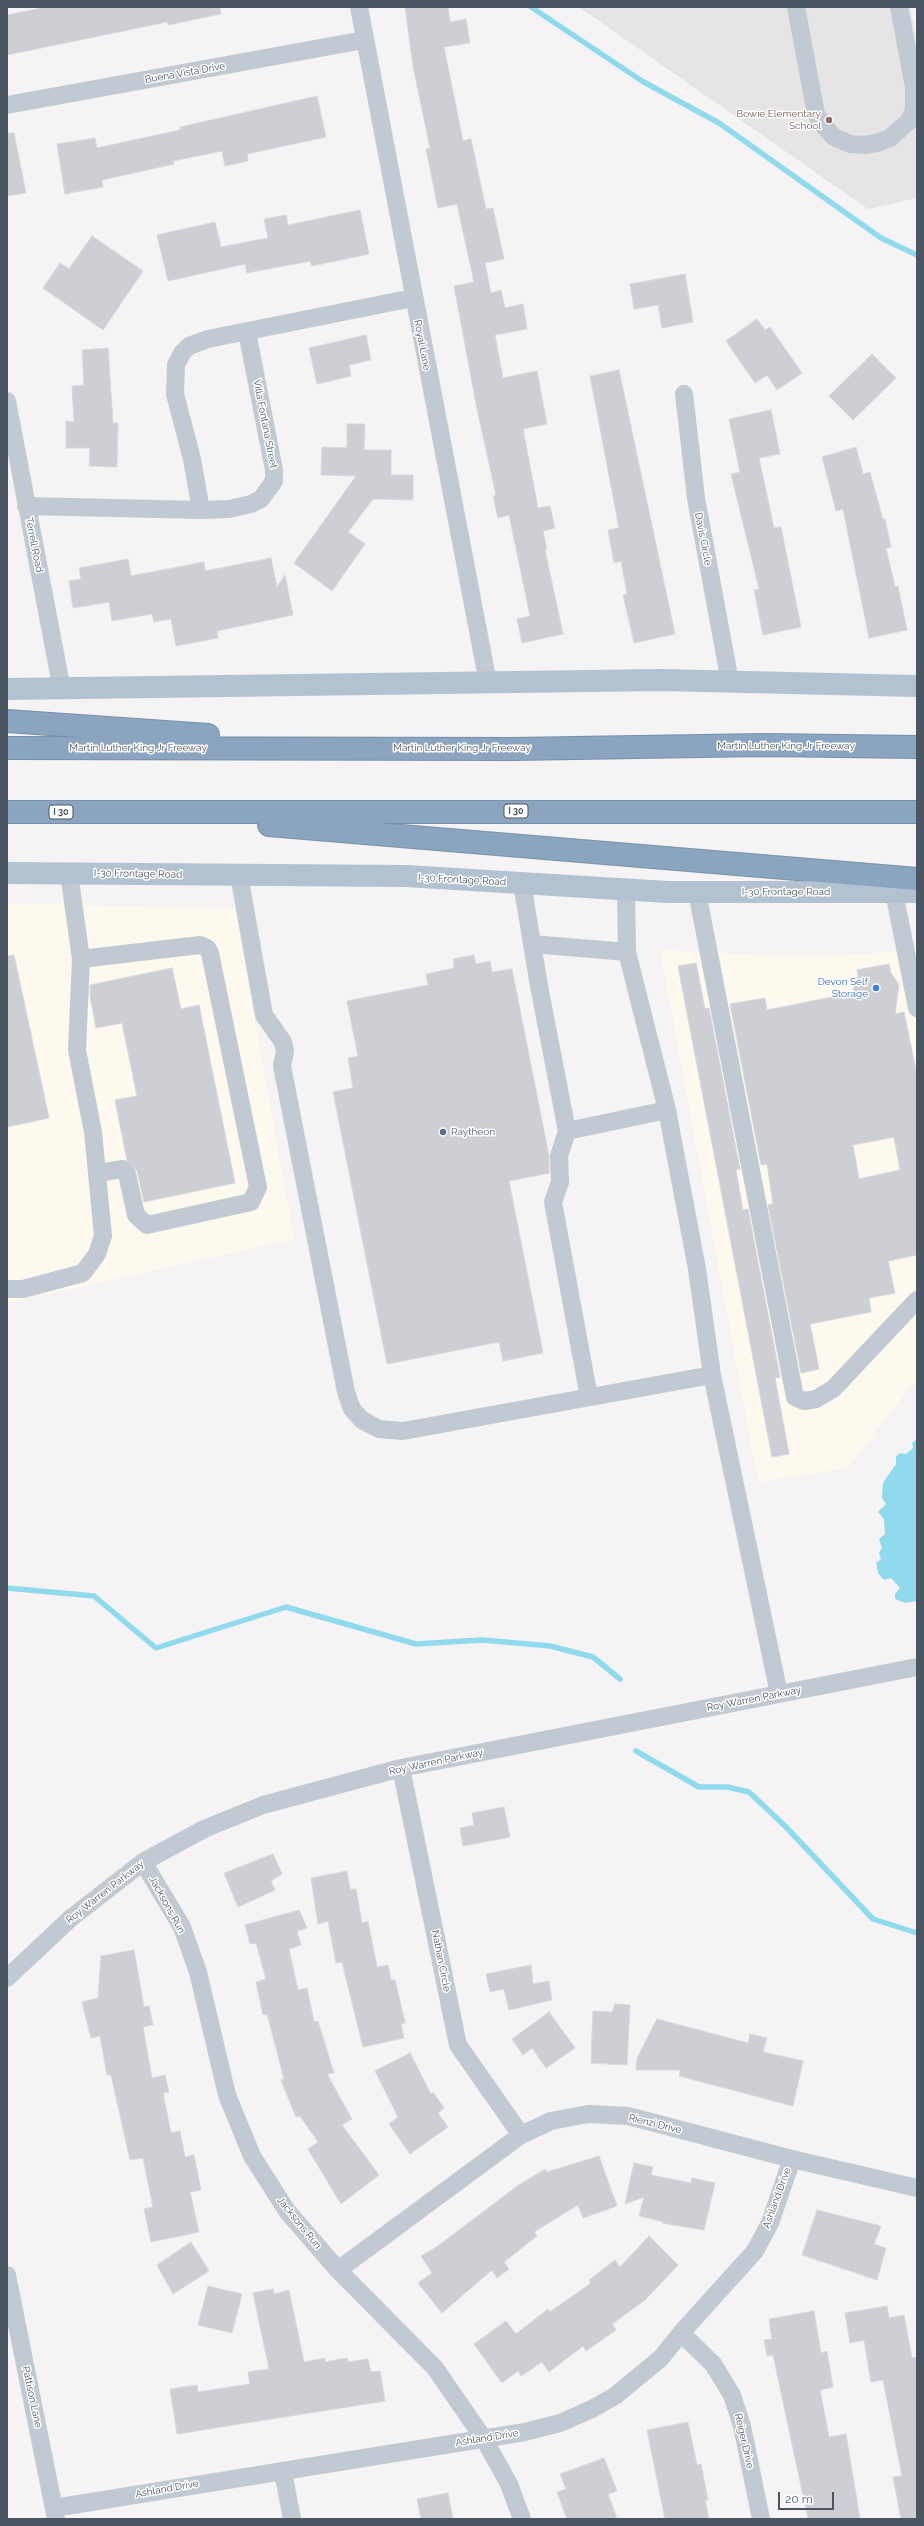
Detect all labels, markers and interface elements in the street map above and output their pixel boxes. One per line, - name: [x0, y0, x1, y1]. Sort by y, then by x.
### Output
- street label: Buena Vista Drive: [144, 60, 226, 86]
- place label: Bowie Elementary School: [737, 108, 821, 132]
- marker: Bowie Elementary School: [824, 115, 834, 125]
- street label: Royal Lane: [411, 319, 433, 371]
- street label: Villa Fontana Street: [251, 379, 279, 469]
- street label: Davis Circle: [692, 511, 714, 567]
- street label: Terrell Road: [23, 517, 45, 573]
- street label: Martin Luther King Jr Freeway: [717, 740, 855, 752]
- street label: Martin Luther King Jr Freeway: [69, 742, 207, 754]
- street label: Martin Luther King Jr Freeway: [393, 742, 531, 754]
- road number: I 30: [504, 804, 528, 818]
- road number: I 30: [49, 805, 73, 819]
- street label: I-30 Frontage Road: [94, 867, 182, 881]
- street label: I-30 Frontage Road: [418, 872, 506, 888]
- street label: I-30 Frontage Road: [742, 886, 830, 898]
- place label: Devon Self Storage: [818, 976, 868, 1000]
- marker: Devon Self Storage: [871, 983, 881, 993]
- place label: Raytheon: [451, 1126, 495, 1138]
- marker: Raytheon: [438, 1127, 448, 1137]
- street label: Roy Warren Parkway: [706, 1684, 802, 1714]
- street label: Roy Warren Parkway: [388, 1746, 484, 1778]
- street label: Roy Warren Parkway: [64, 1858, 146, 1926]
- street label: Jacksons Run: [146, 1874, 188, 1936]
- street label: Nathan Circle: [429, 1929, 453, 1993]
- street label: Rienzi Drive: [627, 2112, 683, 2136]
- street label: Ashland Drive: [760, 2166, 794, 2230]
- street label: Jacksons Run: [274, 2195, 324, 2251]
- street label: Pattison Lane: [20, 2365, 44, 2429]
- street label: Reiger Drive: [732, 2412, 756, 2470]
- street label: Ashland Drive: [454, 2427, 520, 2449]
- street label: Ashland Drive: [134, 2478, 200, 2500]
- scale bar: [780, 2484, 836, 2510]
- text: 20 m: [785, 2492, 813, 2506]

